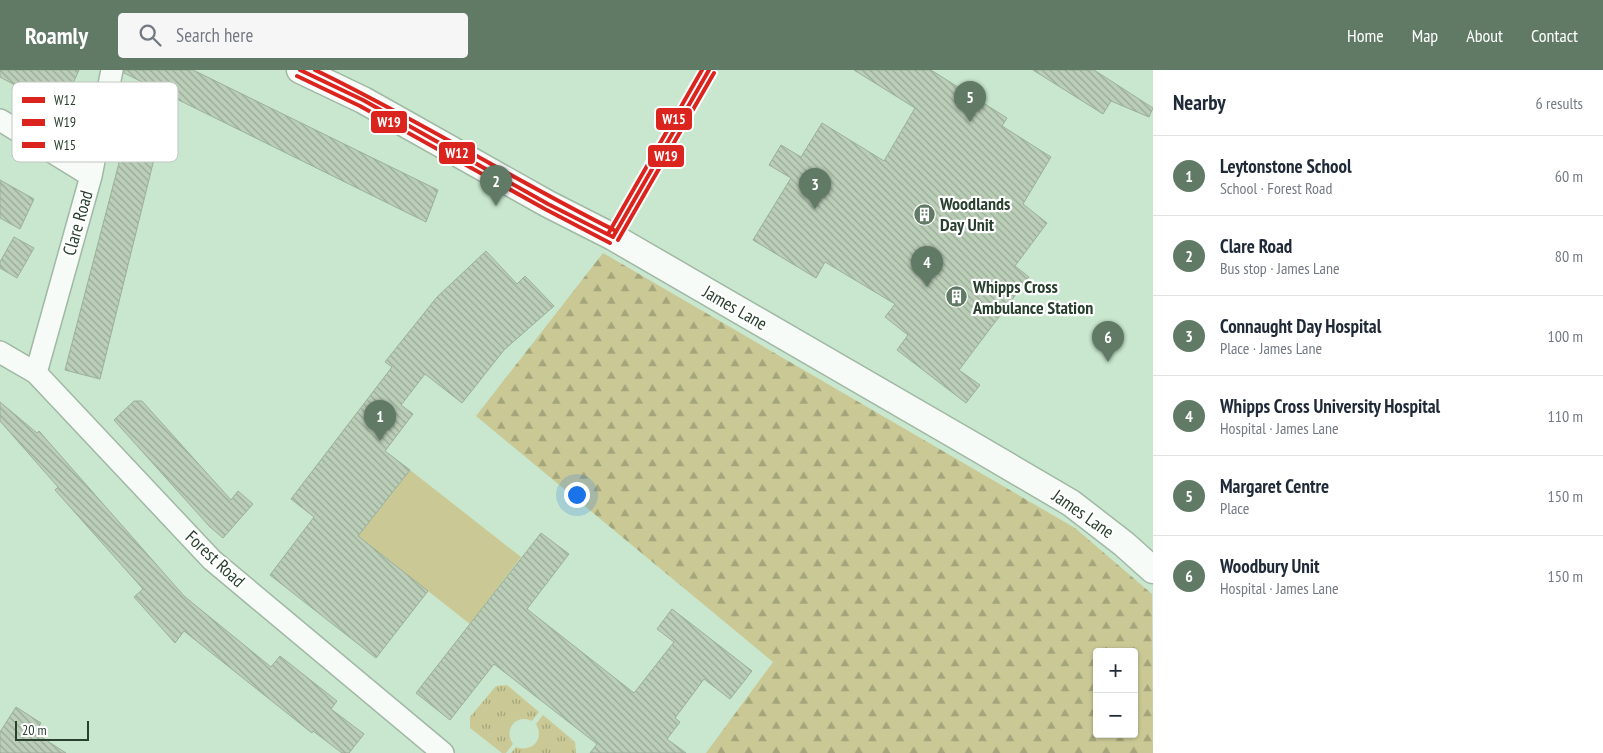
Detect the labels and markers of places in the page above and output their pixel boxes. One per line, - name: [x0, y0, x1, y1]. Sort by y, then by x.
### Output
- pin: 5: [954, 81, 986, 122]
- pin: 2: [480, 165, 512, 206]
- pin: 3: [799, 168, 831, 209]
- place label: Woodlands Day Unit: [939, 192, 1010, 236]
- building icon: Woodlands Day Unit: [912, 202, 936, 226]
- pin: 4: [911, 246, 943, 287]
- place label: Whipps Cross Ambulance Station: [972, 275, 1093, 319]
- building icon: Whipps Cross Ambulance Station: [945, 285, 969, 309]
- pin: 6: [1092, 321, 1124, 362]
- pin: 1: [364, 400, 396, 441]

